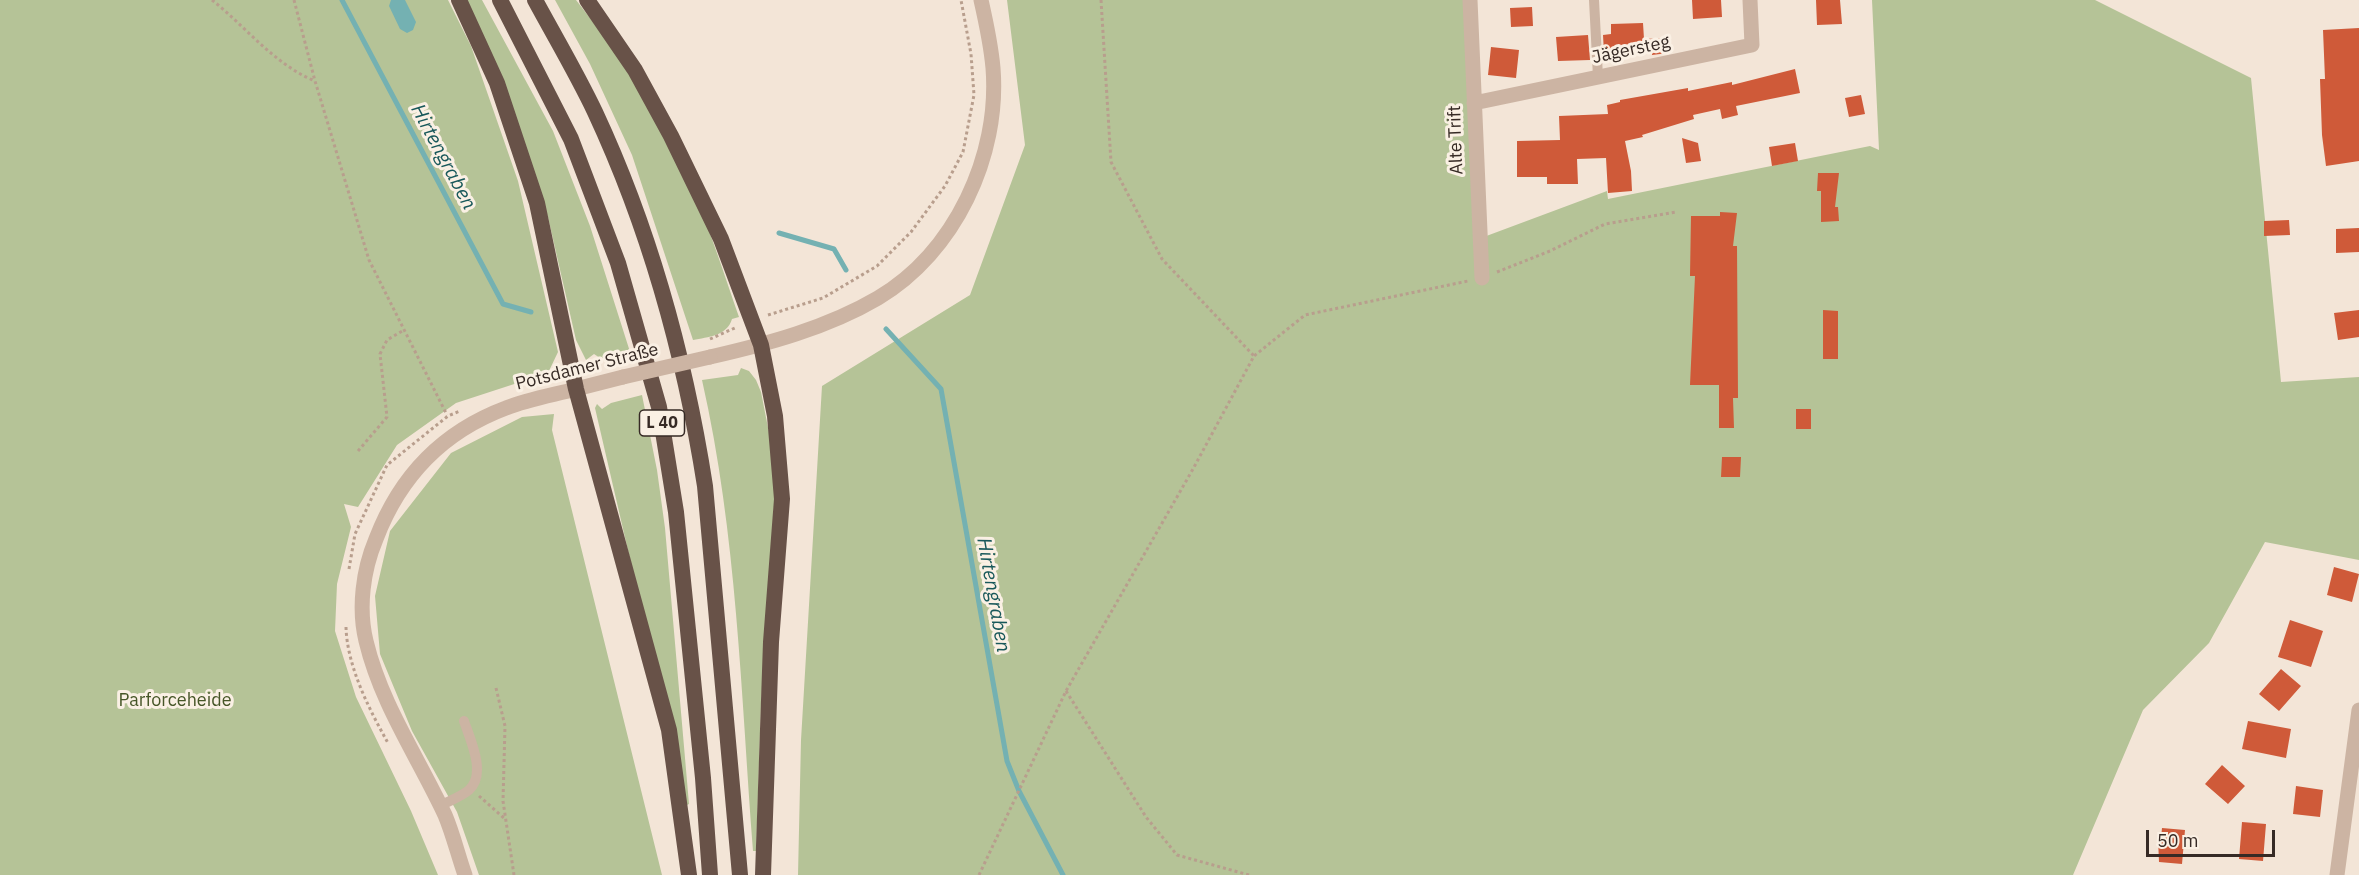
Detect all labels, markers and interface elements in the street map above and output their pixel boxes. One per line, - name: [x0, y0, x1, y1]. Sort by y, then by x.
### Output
- street label: Jägersteg: [1590, 31, 1672, 69]
- water label: Hirtengraben: [405, 100, 481, 214]
- street label: Alte Trift: [1444, 105, 1468, 175]
- street label: Potsdamer Straße: [513, 339, 661, 395]
- road number: L 40: [640, 410, 684, 436]
- water label: Hirtengraben: [971, 536, 1015, 654]
- park label: Parforceheide: [118, 690, 232, 712]
- scale bar: [2149, 818, 2278, 856]
- text: 50 m: [2157, 829, 2199, 852]

